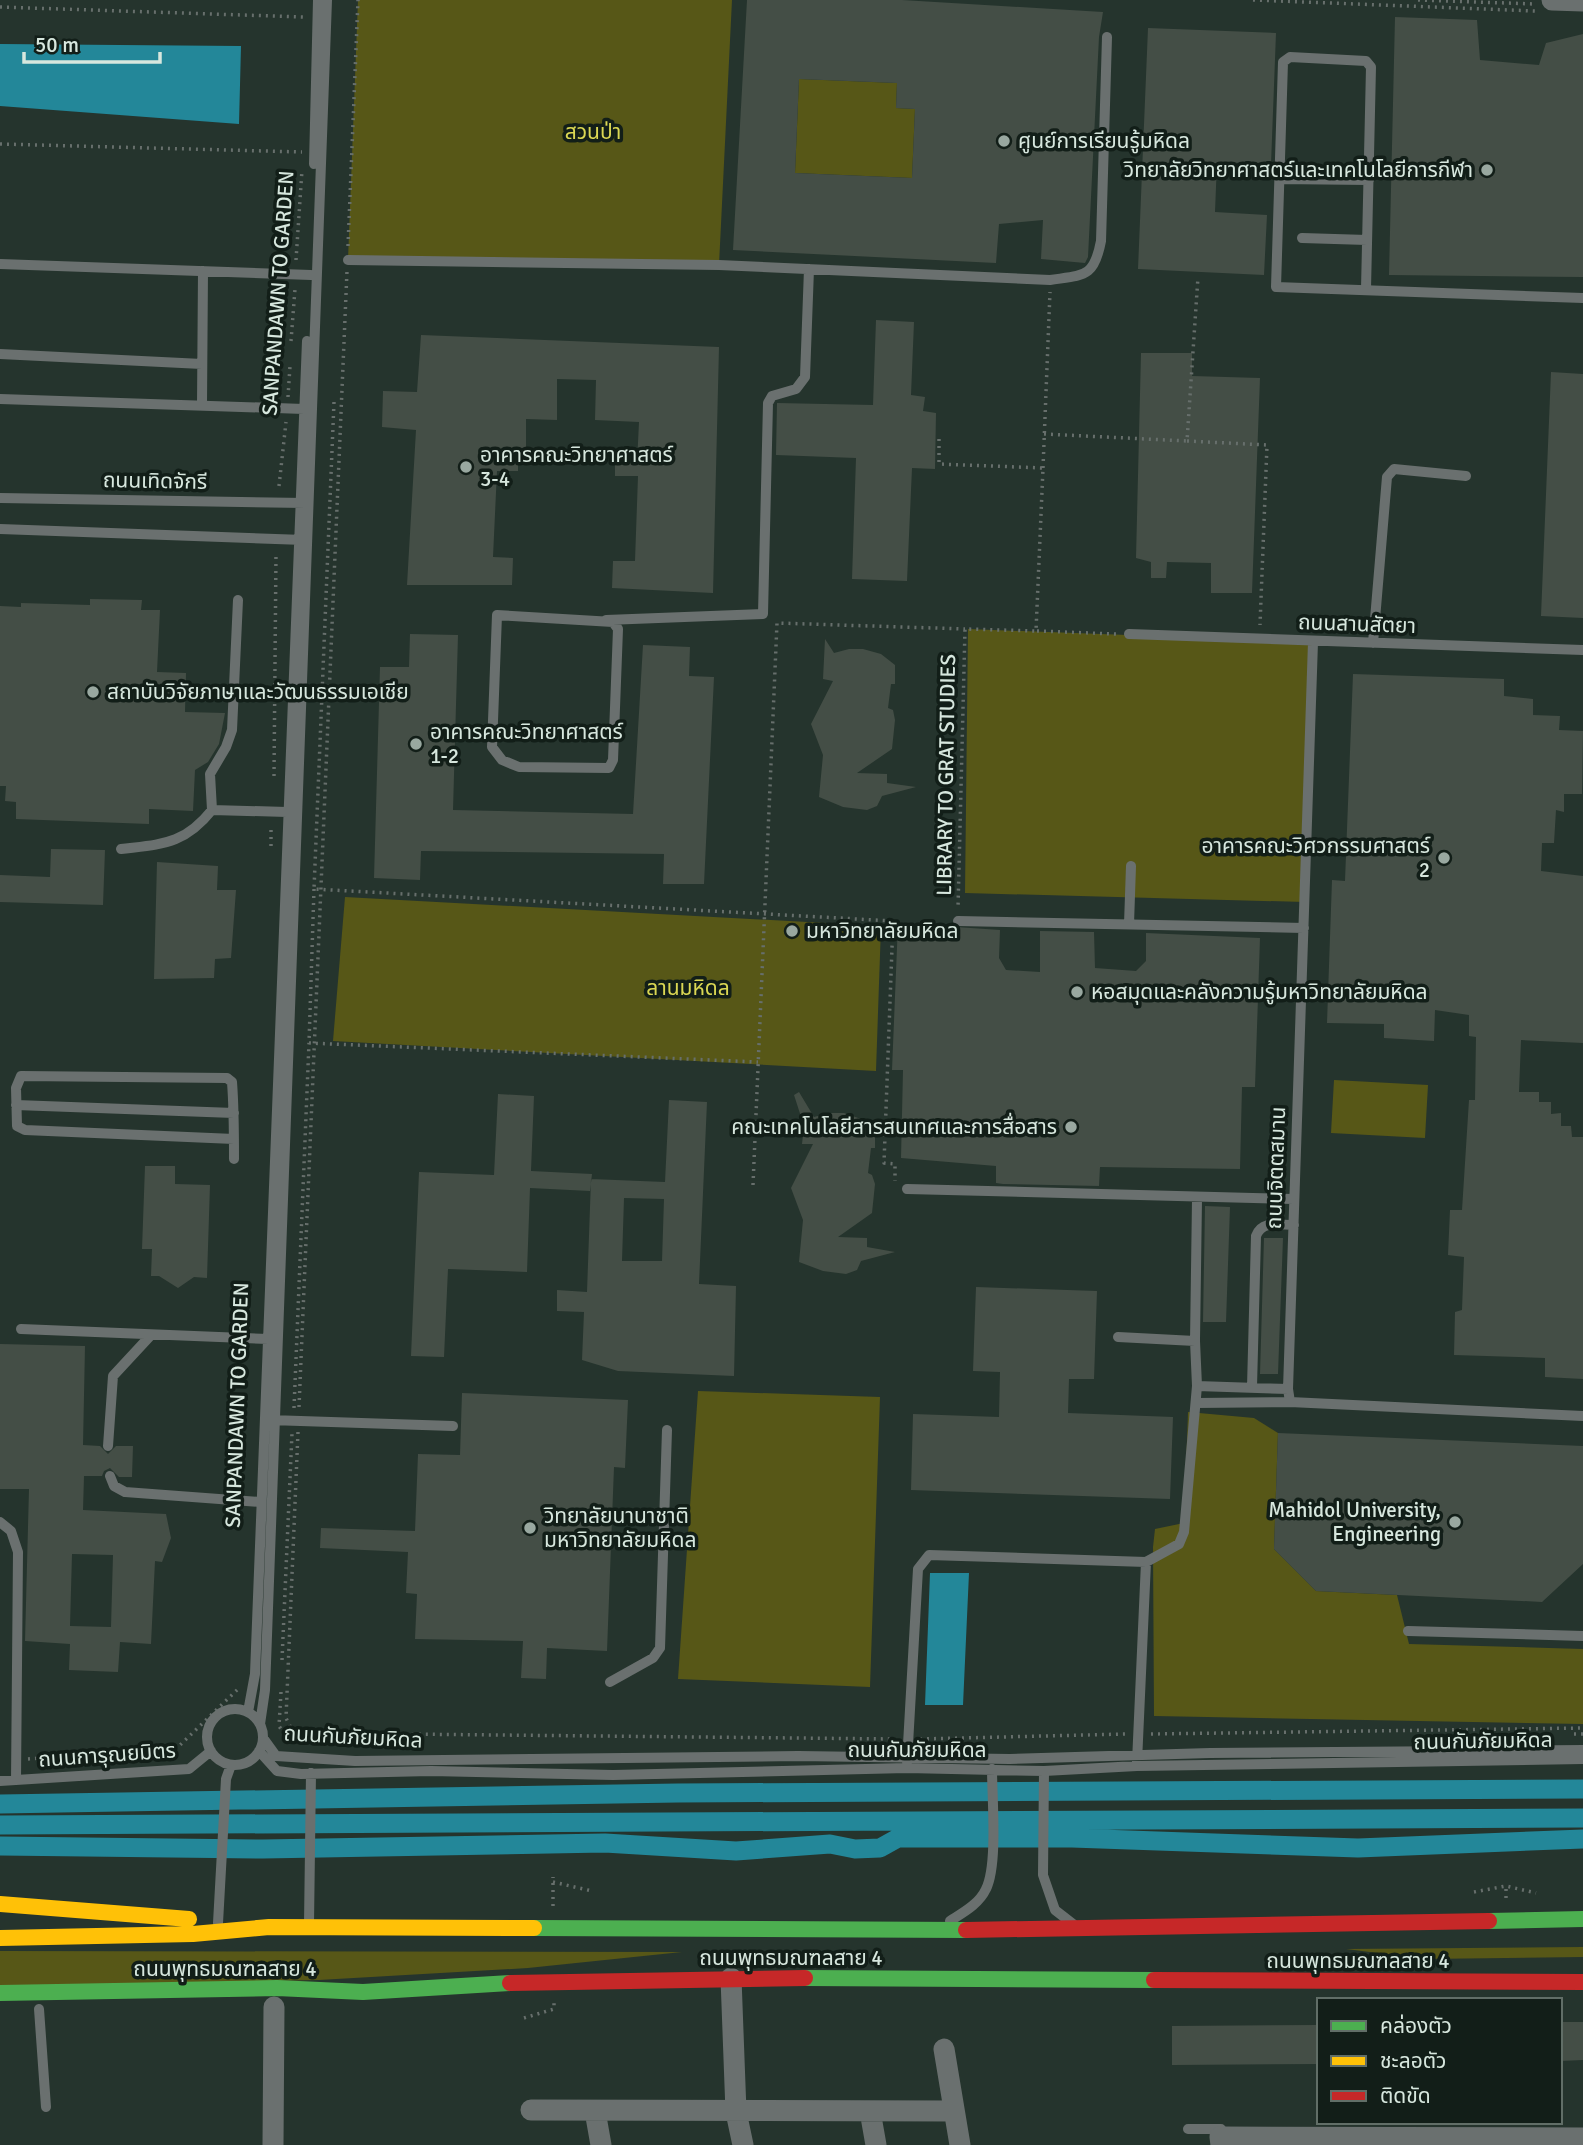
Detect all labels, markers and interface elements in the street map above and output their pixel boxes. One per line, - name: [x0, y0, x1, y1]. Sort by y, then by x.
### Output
- scale bar: [24, 21, 161, 65]
- text: 50 m: [35, 32, 79, 58]
- park label: สวนป่า: [565, 119, 621, 145]
- place label: ศูนย์การเรียนรู้มหิดล: [1018, 128, 1190, 154]
- marker: ศูนย์การเรียนรู้มหิดล: [996, 133, 1012, 149]
- place label: วิทยาลัยวิทยาศาสตร์และเทคโนโลยีการกีฬา: [1123, 157, 1473, 183]
- marker: วิทยาลัยวิทยาศาสตร์และเทคโนโลยีการกีฬา: [1479, 162, 1495, 178]
- street label: SANPANDAWN TO GARDEN: [256, 169, 300, 417]
- place label: อาคารคณะวิทยาศาสตร์ 3-4: [480, 442, 674, 492]
- marker: อาคารคณะวิทยาศาสตร์ 3-4: [458, 459, 474, 475]
- street label: ถนนเทิดจักรี: [103, 467, 207, 495]
- street label: ถนนสานสัตยา: [1297, 609, 1417, 639]
- street label: LIBRARY TO GRAT STUDIES: [931, 654, 961, 896]
- place label: สถาบันวิจัยภาษาและวัฒนธรรมเอเชีย: [107, 679, 409, 705]
- marker: สถาบันวิจัยภาษาและวัฒนธรรมเอเชีย: [85, 684, 101, 700]
- place label: อาคารคณะวิทยาศาสตร์ 1-2: [430, 719, 624, 769]
- marker: อาคารคณะวิทยาศาสตร์ 1-2: [408, 736, 424, 752]
- place label: อาคารคณะวิศวกรรมศาสตร์ 2: [1201, 833, 1431, 883]
- marker: อาคารคณะวิศวกรรมศาสตร์ 2: [1436, 850, 1452, 866]
- place label: มหาวิทยาลัยมหิดล: [806, 918, 958, 944]
- marker: มหาวิทยาลัยมหิดล: [784, 923, 800, 939]
- park label: ลานมหิดล: [646, 975, 730, 1001]
- place label: หอสมุดและคลังความรู้มหาวิทยาลัยมหิดล: [1091, 979, 1428, 1005]
- marker: หอสมุดและคลังความรู้มหาวิทยาลัยมหิดล: [1069, 984, 1085, 1000]
- street label: ถนนจิตตสมาน: [1261, 1106, 1291, 1230]
- place label: คณะเทคโนโลยีสารสนเทศและการสื่อสาร: [731, 1112, 1057, 1140]
- marker: คณะเทคโนโลยีสารสนเทศและการสื่อสาร: [1063, 1119, 1079, 1135]
- street label: SANPANDAWN TO GARDEN: [220, 1282, 254, 1528]
- place label: Mahidol University, Engineering: [1268, 1497, 1441, 1547]
- place label: วิทยาลัยนานาชาติ มหาวิทยาลัยมหิดล: [544, 1503, 696, 1553]
- marker: Mahidol University, Engineering: [1447, 1514, 1463, 1530]
- marker: วิทยาลัยนานาชาติ มหาวิทยาลัยมหิดล: [522, 1520, 538, 1536]
- street label: ถนนกันภัยมหิดล: [283, 1720, 423, 1754]
- street label: ถนนกันภัยมหิดล: [1413, 1727, 1553, 1755]
- street label: ถนนการุณยมิตร: [37, 1737, 177, 1773]
- street label: ถนนกันภัยมหิดล: [847, 1737, 987, 1763]
- street label: ถนนพุทธมณฑลสาย 4: [699, 1945, 883, 1971]
- street label: ถนนพุทธมณฑลสาย 4: [1266, 1948, 1450, 1974]
- street label: ถนนพุทธมณฑลสาย 4: [133, 1956, 317, 1982]
- legend: [1317, 1998, 1562, 2124]
- text: คล่องตัว: [1380, 2013, 1452, 2039]
- text: ชะลอตัว: [1380, 2048, 1446, 2074]
- text: ติดขัด: [1380, 2083, 1431, 2109]

